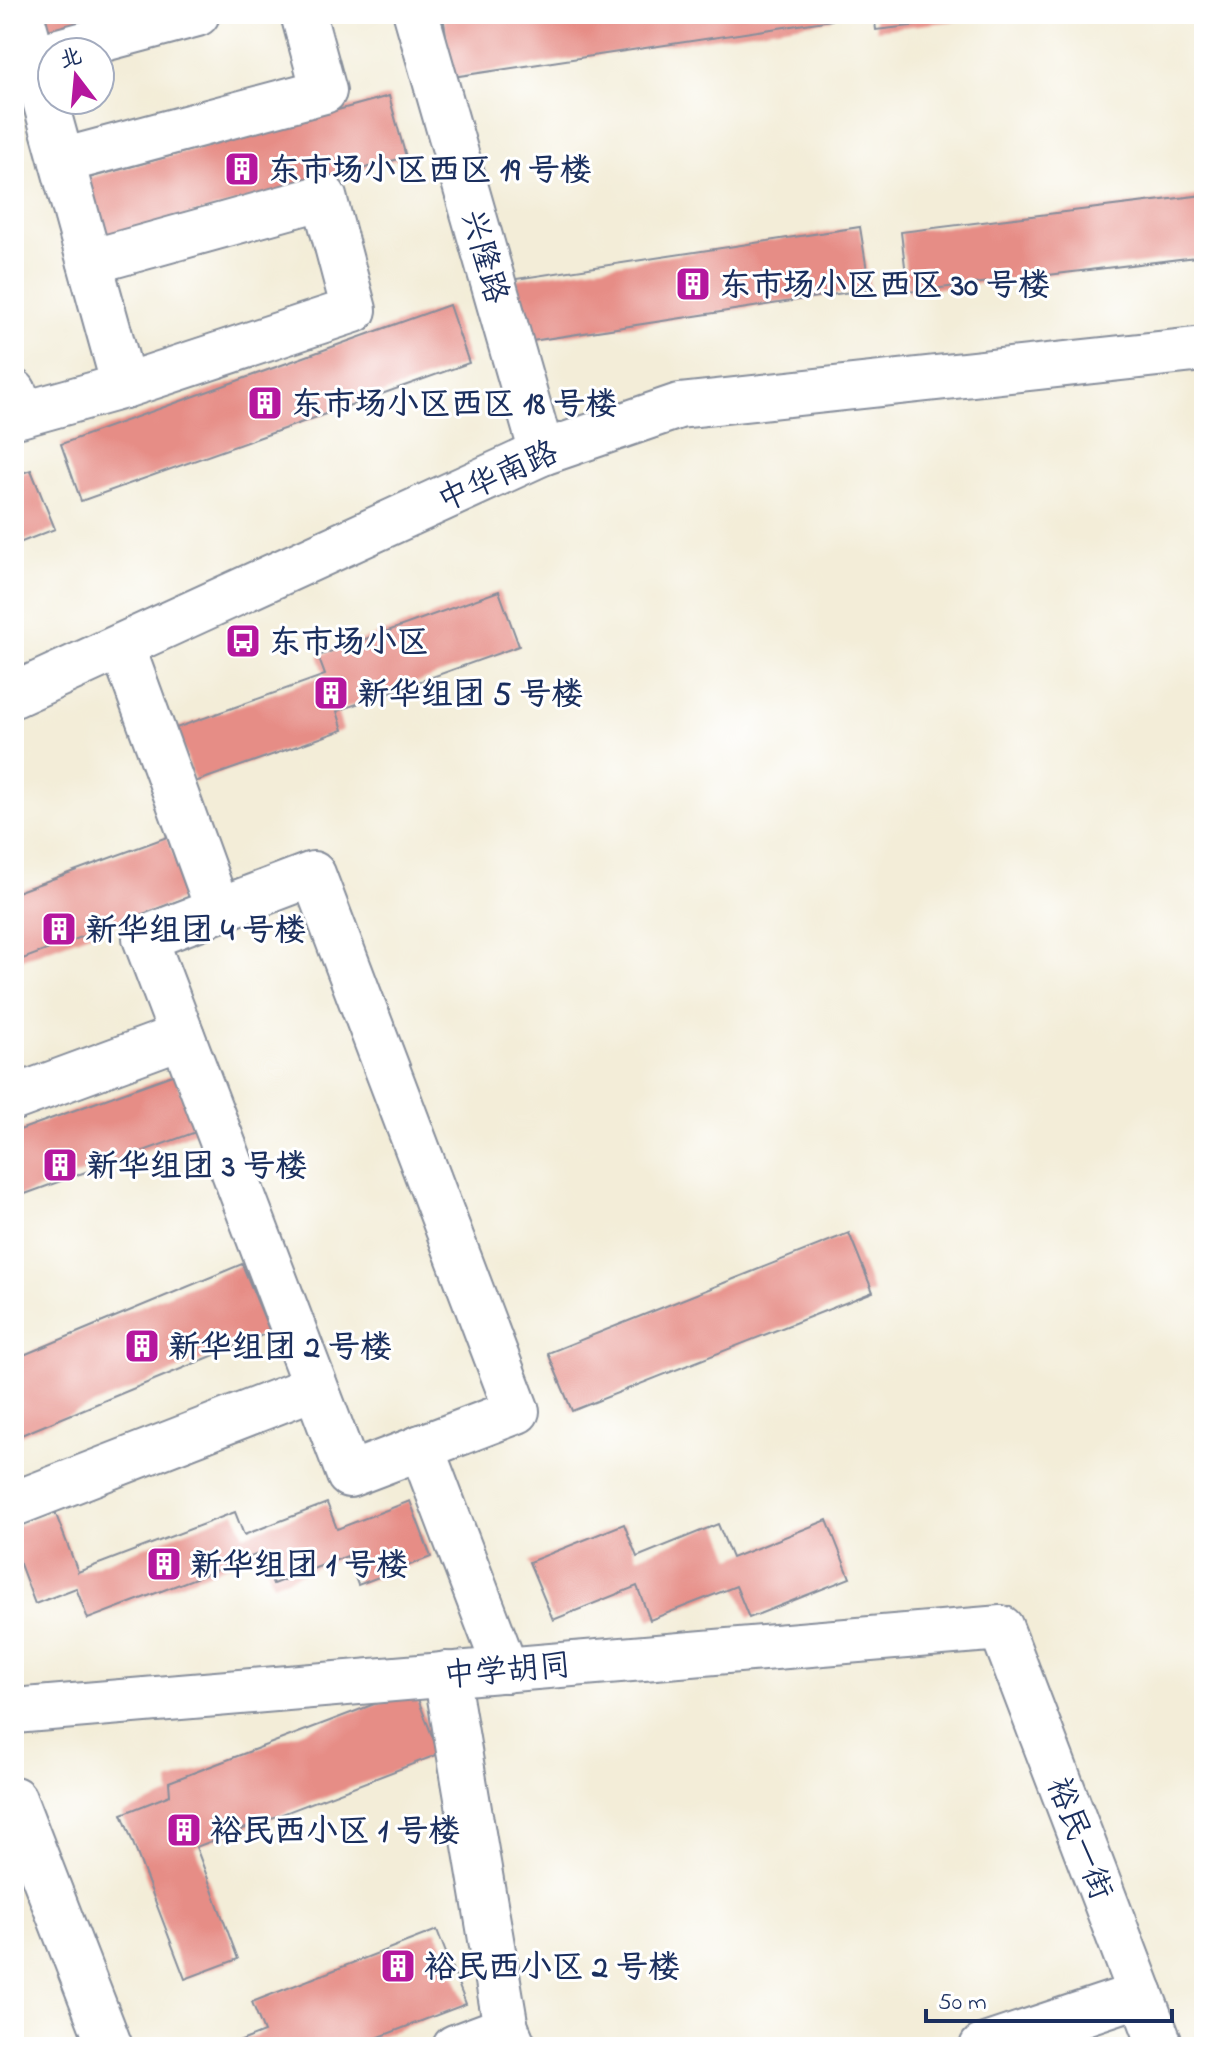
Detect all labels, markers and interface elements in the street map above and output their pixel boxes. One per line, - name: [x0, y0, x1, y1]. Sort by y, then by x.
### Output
- north arrow: [36, 36, 116, 116]
- text: 北: [56, 41, 86, 78]
- place label: 东市场小区西区 19 号楼: [268, 149, 592, 196]
- building icon: 东市场小区西区 19 号楼: [223, 150, 261, 188]
- street label: 兴隆路: [447, 204, 518, 310]
- place label: 东市场小区西区 30 号楼: [719, 264, 1050, 311]
- building icon: 东市场小区西区 30 号楼: [674, 265, 712, 303]
- place label: 东市场小区西区 18 号楼: [291, 383, 617, 430]
- building icon: 东市场小区西区 18 号楼: [246, 384, 284, 422]
- street label: 中华南路: [430, 431, 566, 526]
- place label: 东市场小区: [269, 621, 429, 668]
- bus stop icon: 东市场小区: [224, 622, 262, 660]
- place label: 新华组团 5 号楼: [357, 673, 583, 720]
- building icon: 新华组团 5 号楼: [312, 674, 350, 712]
- place label: 新华组团 4 号楼: [85, 909, 306, 956]
- building icon: 新华组团 4 号楼: [40, 910, 78, 948]
- place label: 新华组团 3 号楼: [86, 1145, 307, 1192]
- building icon: 新华组团 3 号楼: [41, 1146, 79, 1184]
- place label: 新华组团 2 号楼: [168, 1326, 392, 1373]
- building icon: 新华组团 2 号楼: [123, 1327, 161, 1365]
- place label: 新华组团 1 号楼: [190, 1544, 408, 1591]
- building icon: 新华组团 1 号楼: [145, 1545, 183, 1583]
- street label: 中学胡同: [441, 1643, 573, 1701]
- street label: 裕民一街: [1033, 1771, 1123, 1907]
- place label: 裕民西小区 1 号楼: [210, 1810, 460, 1857]
- building icon: 裕民西小区 1 号楼: [165, 1811, 203, 1849]
- place label: 裕民西小区 2 号楼: [424, 1946, 680, 1993]
- building icon: 裕民西小区 2 号楼: [379, 1947, 417, 1985]
- scale bar: [926, 1973, 1172, 2023]
- text: 50 m: [938, 1986, 987, 2021]

